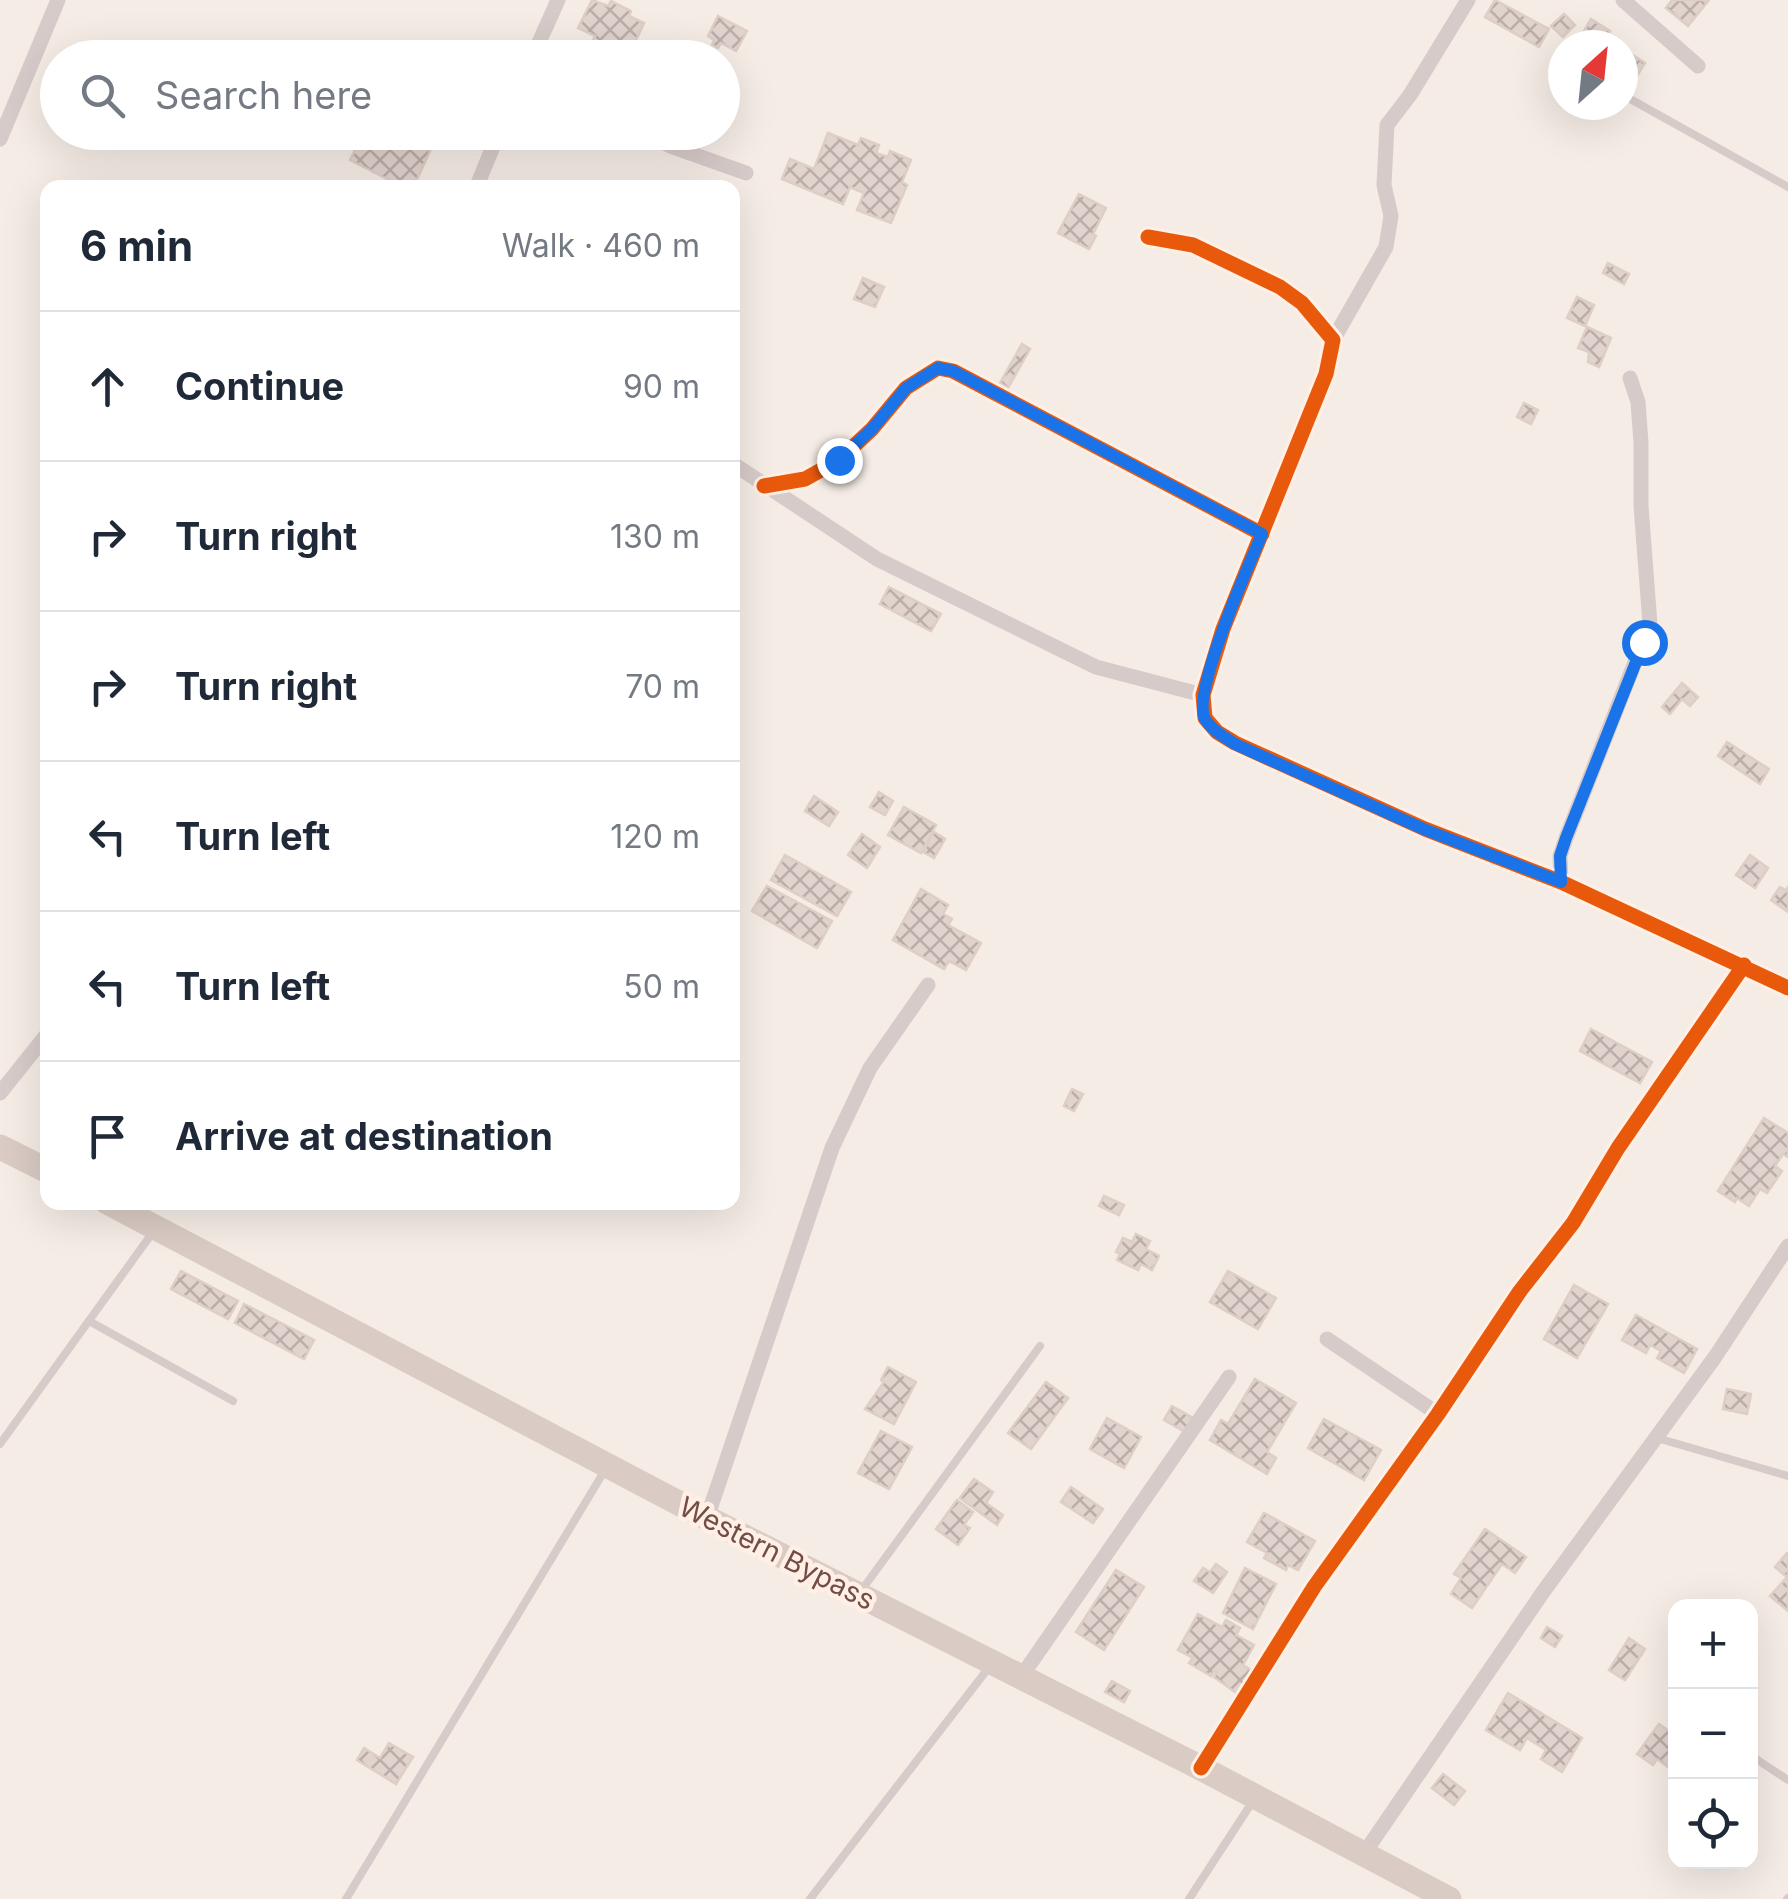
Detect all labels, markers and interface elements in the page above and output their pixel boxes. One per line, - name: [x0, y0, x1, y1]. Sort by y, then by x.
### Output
- north arrow: [1548, 30, 1638, 120]
- search box: [40, 40, 740, 150]
- icon: search: [75, 68, 130, 123]
- text: Search here: [155, 72, 372, 118]
- text: 6 min: [80, 220, 193, 271]
- text: Walk · 460 m: [502, 226, 700, 265]
- icon: ahead: [80, 359, 135, 414]
- text: Continue: [175, 363, 344, 409]
- text: 90 m: [623, 367, 700, 406]
- route end: [817, 438, 863, 484]
- icon: right: [80, 509, 135, 564]
- text: Turn right: [175, 513, 357, 559]
- text: 130 m: [610, 517, 700, 556]
- route start: [1622, 620, 1668, 666]
- icon: right: [80, 659, 135, 714]
- text: Turn right: [175, 663, 357, 709]
- text: 70 m: [625, 667, 700, 706]
- icon: left: [80, 809, 135, 864]
- text: Turn left: [175, 813, 330, 859]
- text: 120 m: [610, 817, 700, 856]
- icon: left: [80, 959, 135, 1014]
- text: Turn left: [175, 963, 330, 1009]
- text: 50 m: [623, 967, 700, 1006]
- icon: arrive: [80, 1109, 135, 1164]
- text: Arrive at destination: [175, 1113, 553, 1159]
- street label: Western Bypass: [674, 1489, 880, 1617]
- map controls: [1668, 1599, 1758, 1869]
- button: +: [1668, 1599, 1758, 1689]
- button: −: [1668, 1689, 1758, 1779]
- button: locate: [1668, 1779, 1758, 1869]

